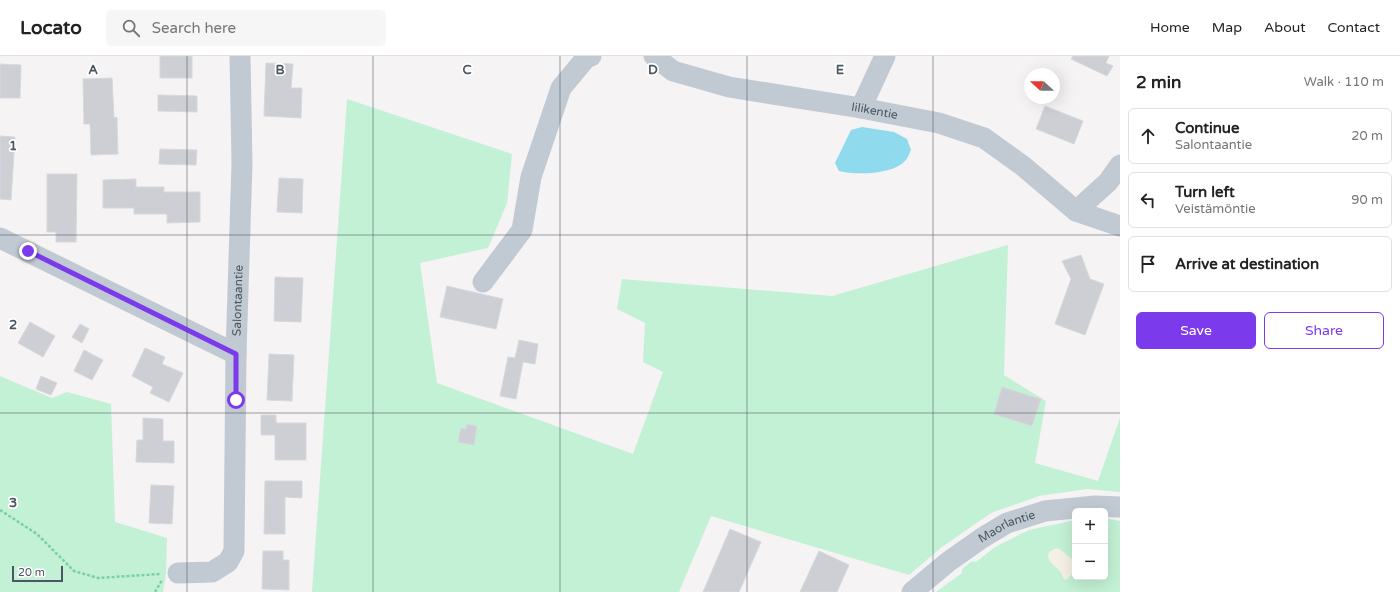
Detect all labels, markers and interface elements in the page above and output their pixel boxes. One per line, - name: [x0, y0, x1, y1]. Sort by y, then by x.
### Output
- search box: [106, 10, 386, 46]
- text: Locato: [20, 17, 82, 39]
- icon: search: [120, 17, 142, 39]
- text: Search here: [152, 19, 236, 37]
- text: Home: [1150, 19, 1190, 36]
- text: Map: [1212, 19, 1242, 36]
- text: About: [1264, 19, 1306, 36]
- text: Contact: [1328, 19, 1380, 36]
- text: A: [88, 62, 98, 78]
- text: B: [275, 62, 285, 78]
- text: C: [462, 62, 472, 78]
- text: D: [648, 62, 658, 78]
- text: E: [836, 62, 844, 78]
- north arrow: [1024, 68, 1060, 104]
- text: 2 min: [1136, 72, 1181, 93]
- text: Walk · 110 m: [1304, 74, 1384, 90]
- street label: Iilikentie: [850, 100, 899, 122]
- text: Continue: [1175, 119, 1239, 137]
- icon: ahead: [1137, 125, 1159, 147]
- text: 20 m: [1351, 128, 1383, 144]
- text: Salontaantie: [1175, 137, 1252, 153]
- text: 1: [9, 138, 17, 154]
- text: Turn left: [1175, 183, 1235, 201]
- icon: left: [1137, 189, 1159, 211]
- text: 90 m: [1351, 192, 1383, 208]
- text: Veistämöntie: [1175, 201, 1256, 217]
- route end: [19, 242, 37, 260]
- icon: arrive: [1137, 253, 1159, 275]
- text: Arrive at destination: [1175, 255, 1319, 273]
- street label: Salontaantie: [230, 264, 246, 336]
- button: Save: [1136, 312, 1256, 349]
- button: Share: [1264, 312, 1384, 349]
- text: 2: [9, 317, 17, 333]
- route start: [227, 391, 245, 409]
- text: 3: [9, 495, 17, 511]
- street label: Maorlantie: [976, 507, 1037, 546]
- map controls: [1072, 508, 1108, 580]
- button: +: [1072, 508, 1108, 544]
- button: −: [1072, 544, 1108, 580]
- scale bar: [12, 564, 63, 583]
- text: 20 m: [18, 566, 45, 579]

